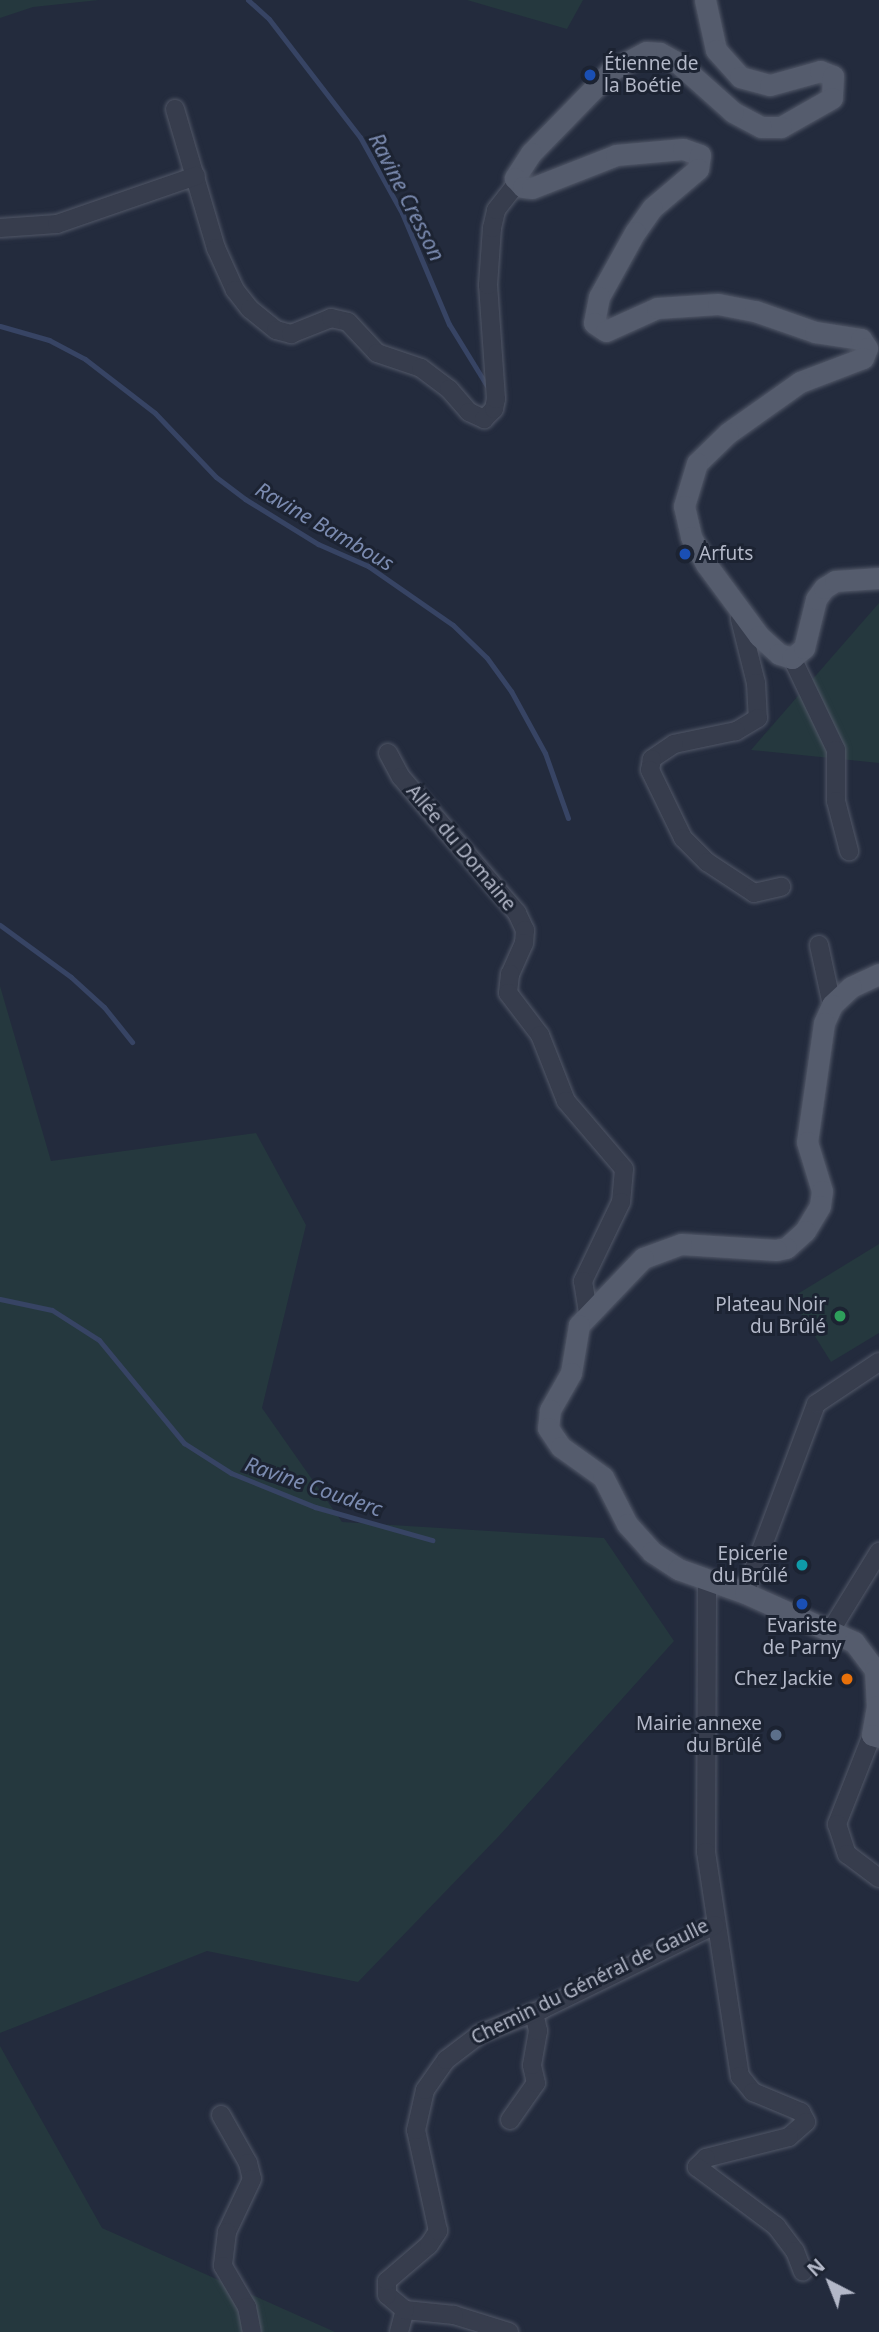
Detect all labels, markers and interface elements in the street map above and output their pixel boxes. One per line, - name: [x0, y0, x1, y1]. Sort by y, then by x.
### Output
- place label: Étienne de la Boétie: [604, 53, 699, 97]
- marker: Étienne de la Boétie: [582, 67, 598, 83]
- water label: Ravine Cresson: [364, 129, 450, 265]
- water label: Ravine Bambous: [251, 476, 399, 576]
- place label: Arfuts: [699, 543, 753, 565]
- marker: Arfuts: [677, 546, 693, 562]
- street label: Allée du Domaine: [402, 780, 520, 916]
- place label: Plateau Noir du Brûlé: [715, 1294, 826, 1338]
- marker: Plateau Noir du Brûlé: [832, 1308, 848, 1324]
- water label: Ravine Couderc: [242, 1451, 386, 1521]
- place label: Epicerie du Brûlé: [712, 1543, 788, 1587]
- marker: Epicerie du Brûlé: [794, 1557, 810, 1573]
- marker: Evariste de Parny: [794, 1596, 810, 1612]
- place label: Evariste de Parny: [763, 1615, 841, 1659]
- place label: Chez Jackie: [734, 1668, 833, 1690]
- marker: Chez Jackie: [839, 1671, 855, 1687]
- place label: Mairie annexe du Brûlé: [636, 1713, 762, 1757]
- marker: Mairie annexe du Brûlé: [768, 1727, 784, 1743]
- street label: Chemin du Général de Gaulle: [468, 1914, 712, 2050]
- north arrow: [795, 2248, 865, 2318]
- text: N: [802, 2253, 830, 2282]

